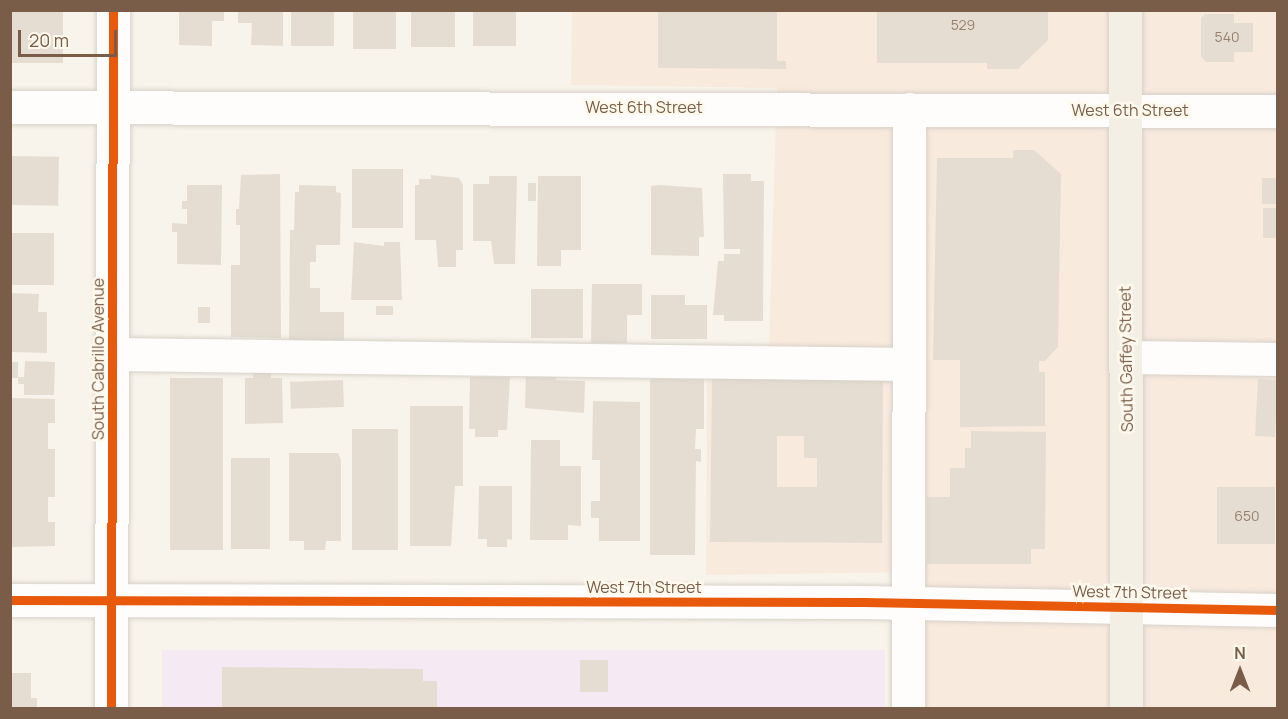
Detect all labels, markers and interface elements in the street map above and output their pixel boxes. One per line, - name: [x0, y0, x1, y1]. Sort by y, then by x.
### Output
- house number: 529: [951, 17, 975, 33]
- scale bar: [21, 18, 120, 56]
- text: 20 m: [29, 28, 69, 52]
- house number: 540: [1215, 29, 1239, 45]
- street label: West 6th Street: [585, 97, 703, 117]
- street label: West 6th Street: [1071, 100, 1189, 120]
- street label: South Cabrillo Avenue: [88, 278, 108, 440]
- street label: South Gaffey Street: [1115, 286, 1137, 432]
- house number: 650: [1234, 508, 1260, 524]
- street label: West 7th Street: [586, 577, 702, 597]
- street label: West 7th Street: [1072, 581, 1188, 603]
- north arrow: [1210, 641, 1270, 701]
- text: N: [1234, 642, 1246, 664]

